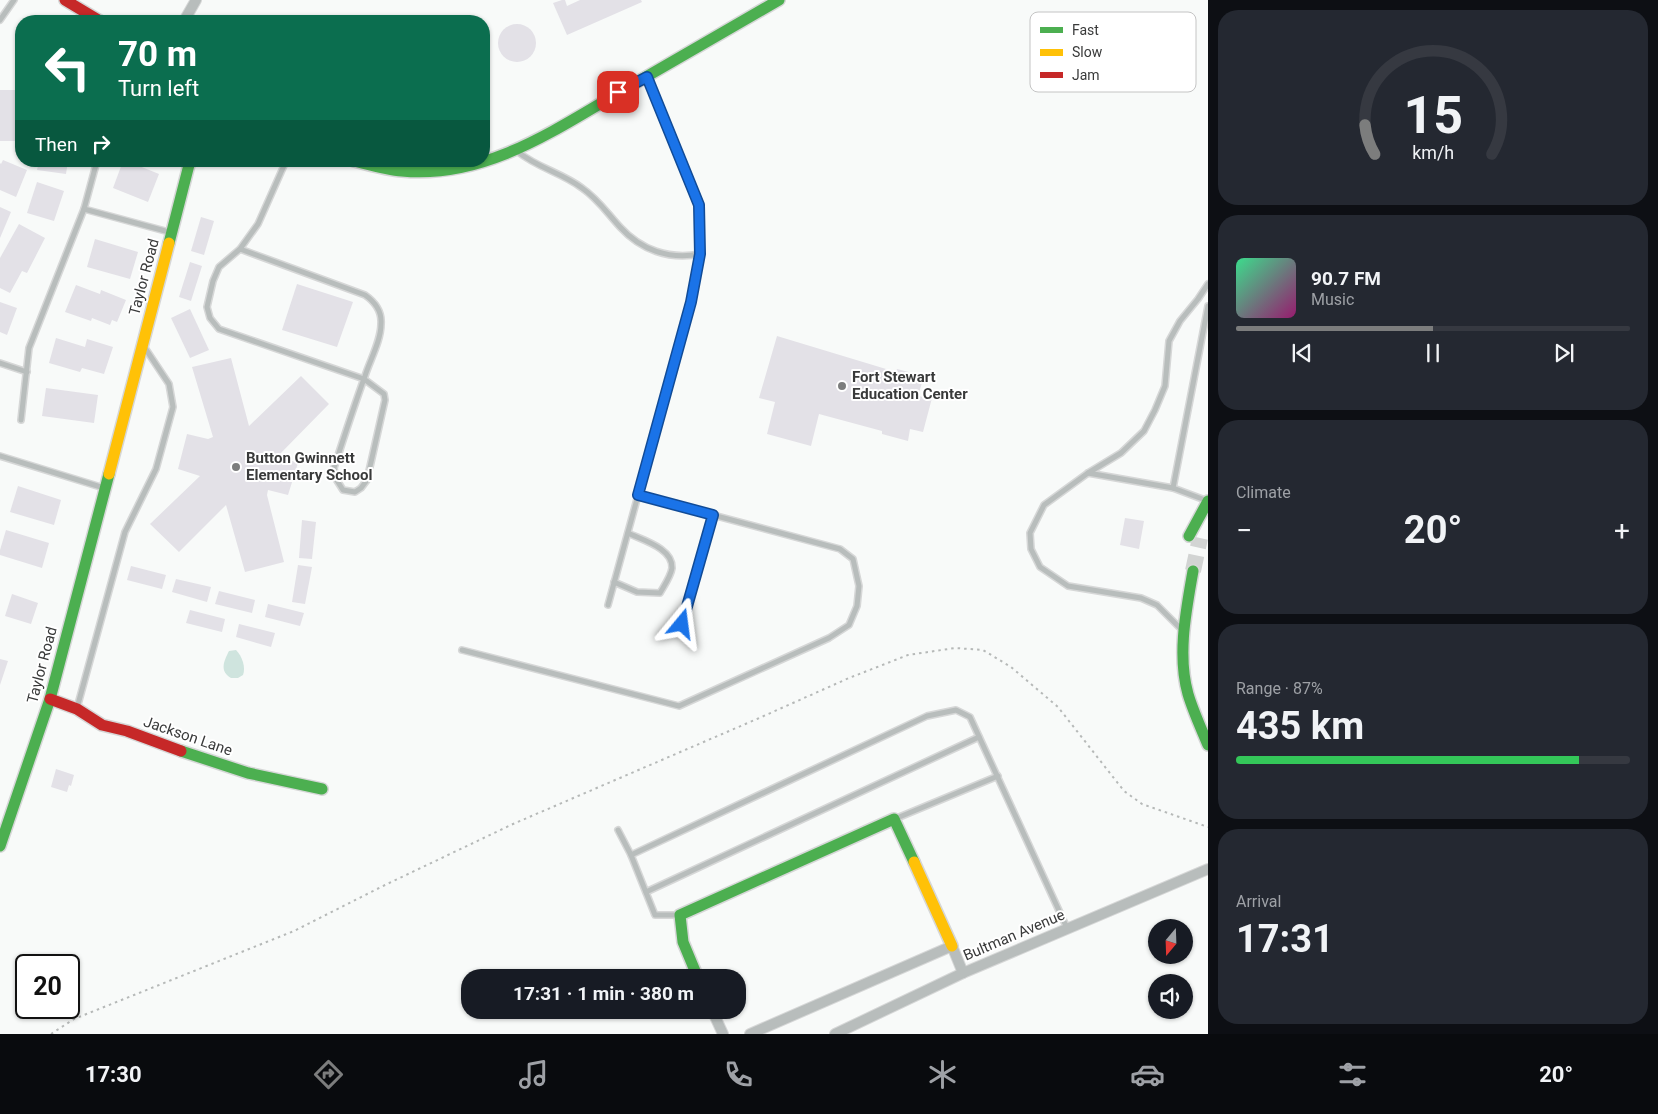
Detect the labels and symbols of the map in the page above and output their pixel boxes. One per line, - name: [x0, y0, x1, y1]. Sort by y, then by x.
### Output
- legend: [1030, 12, 1196, 92]
- text: Fast: [1072, 22, 1099, 38]
- text: Slow: [1072, 44, 1103, 60]
- text: Jam: [1072, 67, 1100, 83]
- pin: [597, 71, 639, 113]
- street label: Taylor Road: [125, 237, 163, 317]
- place label: Fort Stewart Education Center: [852, 368, 968, 403]
- marker: Fort Stewart Education Center: [836, 380, 848, 392]
- place label: Button Gwinnett Elementary School: [246, 449, 372, 484]
- marker: Button Gwinnett Elementary School: [230, 461, 242, 473]
- position arrow: [655, 597, 707, 649]
- street label: Taylor Road: [23, 625, 61, 705]
- street label: Jackson Lane: [141, 712, 235, 760]
- street label: Bultman Avenue: [961, 905, 1068, 964]
- north arrow: [1148, 919, 1192, 964]
- speed limit sign: 20: [15, 954, 80, 1019]

